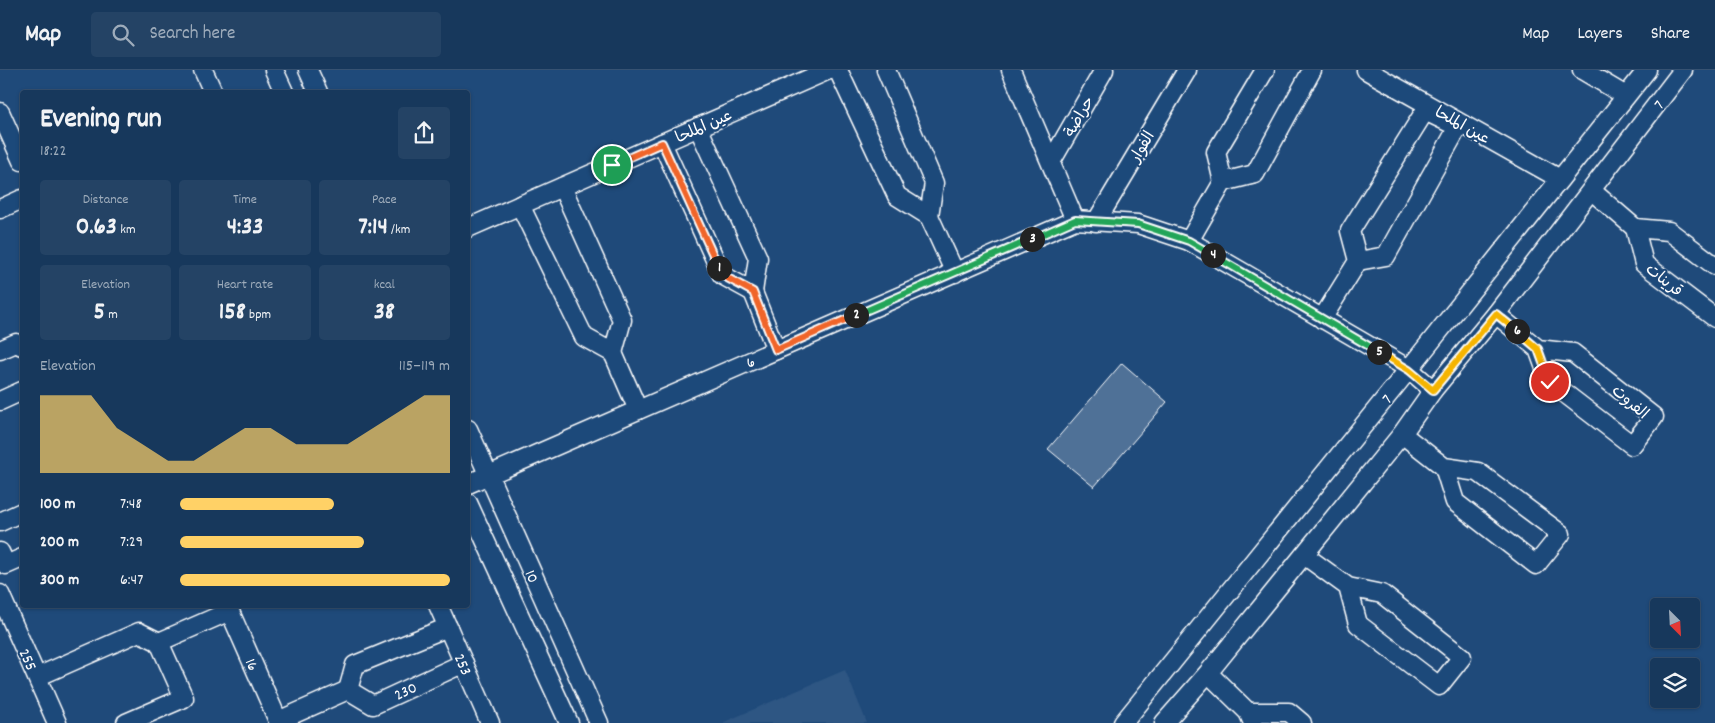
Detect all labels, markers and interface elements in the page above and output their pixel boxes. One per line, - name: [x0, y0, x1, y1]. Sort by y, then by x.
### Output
- search box: [91, 12, 441, 57]
- text: Map: [25, 18, 61, 52]
- icon: search: [109, 21, 137, 49]
- text: Search here: [149, 21, 235, 48]
- text: Map: [1522, 22, 1549, 47]
- text: Layers: [1577, 22, 1623, 47]
- text: Share: [1651, 22, 1690, 47]
- street label: حراضة: [1059, 93, 1101, 142]
- street label: 7: [1649, 96, 1671, 115]
- text: Evening run: [40, 101, 162, 141]
- street label: عين الملحا: [1430, 102, 1494, 151]
- street label: عين الملحا: [672, 105, 736, 150]
- button: share: [398, 107, 450, 159]
- street label: الفوار: [1124, 127, 1161, 169]
- text: 18:22: [40, 140, 67, 163]
- pin: [591, 144, 633, 186]
- icon: arrive: [598, 151, 626, 179]
- text: Distance: [83, 190, 129, 210]
- text: Time: [233, 190, 257, 210]
- text: Pace: [372, 190, 397, 210]
- text: 0.63: [76, 210, 117, 246]
- text: 4:33: [227, 210, 263, 246]
- text: 7:14: [358, 210, 388, 246]
- text: km: [117, 220, 136, 240]
- text: /km: [388, 220, 410, 240]
- pin: 3: [1020, 226, 1044, 252]
- text: 3: [1029, 229, 1036, 249]
- pin: 4: [1200, 242, 1226, 268]
- text: 4: [1211, 245, 1216, 265]
- pin: 1: [706, 256, 732, 280]
- text: 1: [718, 258, 721, 278]
- street label: قرينات: [1640, 259, 1687, 303]
- text: Elevation: [81, 275, 130, 295]
- text: Heart rate: [217, 275, 273, 295]
- text: kcal: [374, 275, 395, 295]
- text: 5: [93, 295, 105, 331]
- text: 158: [219, 295, 246, 331]
- text: 38: [374, 295, 395, 331]
- pin: 2: [844, 302, 868, 328]
- text: m: [105, 305, 118, 325]
- text: bpm: [246, 305, 271, 325]
- text: 2: [853, 305, 860, 325]
- pin: 6: [1504, 318, 1530, 344]
- text: 6: [1514, 321, 1521, 341]
- pin: 5: [1366, 340, 1392, 364]
- text: 5: [1376, 342, 1383, 362]
- street label: 6: [743, 351, 759, 375]
- text: Elevation: [40, 355, 96, 378]
- text: 115–119 m: [399, 355, 450, 378]
- pin: [1529, 361, 1571, 403]
- icon: check: [1536, 368, 1564, 396]
- street label: الفروت: [1606, 380, 1653, 426]
- street label: 7: [1377, 390, 1399, 409]
- text: 100 m: [40, 493, 76, 516]
- text: 7:48: [120, 493, 142, 516]
- text: 200 m: [40, 531, 79, 554]
- text: 7:29: [120, 531, 143, 554]
- street label: 10: [518, 567, 544, 587]
- text: 300 m: [40, 569, 79, 592]
- text: 6:47: [120, 569, 143, 592]
- north arrow: [1650, 598, 1700, 648]
- map controls: [1650, 598, 1700, 708]
- street label: 255: [12, 645, 42, 675]
- street label: 253: [447, 651, 477, 680]
- street label: 16: [238, 655, 264, 675]
- button: layers: [1650, 658, 1700, 708]
- street label: 230: [391, 677, 421, 708]

